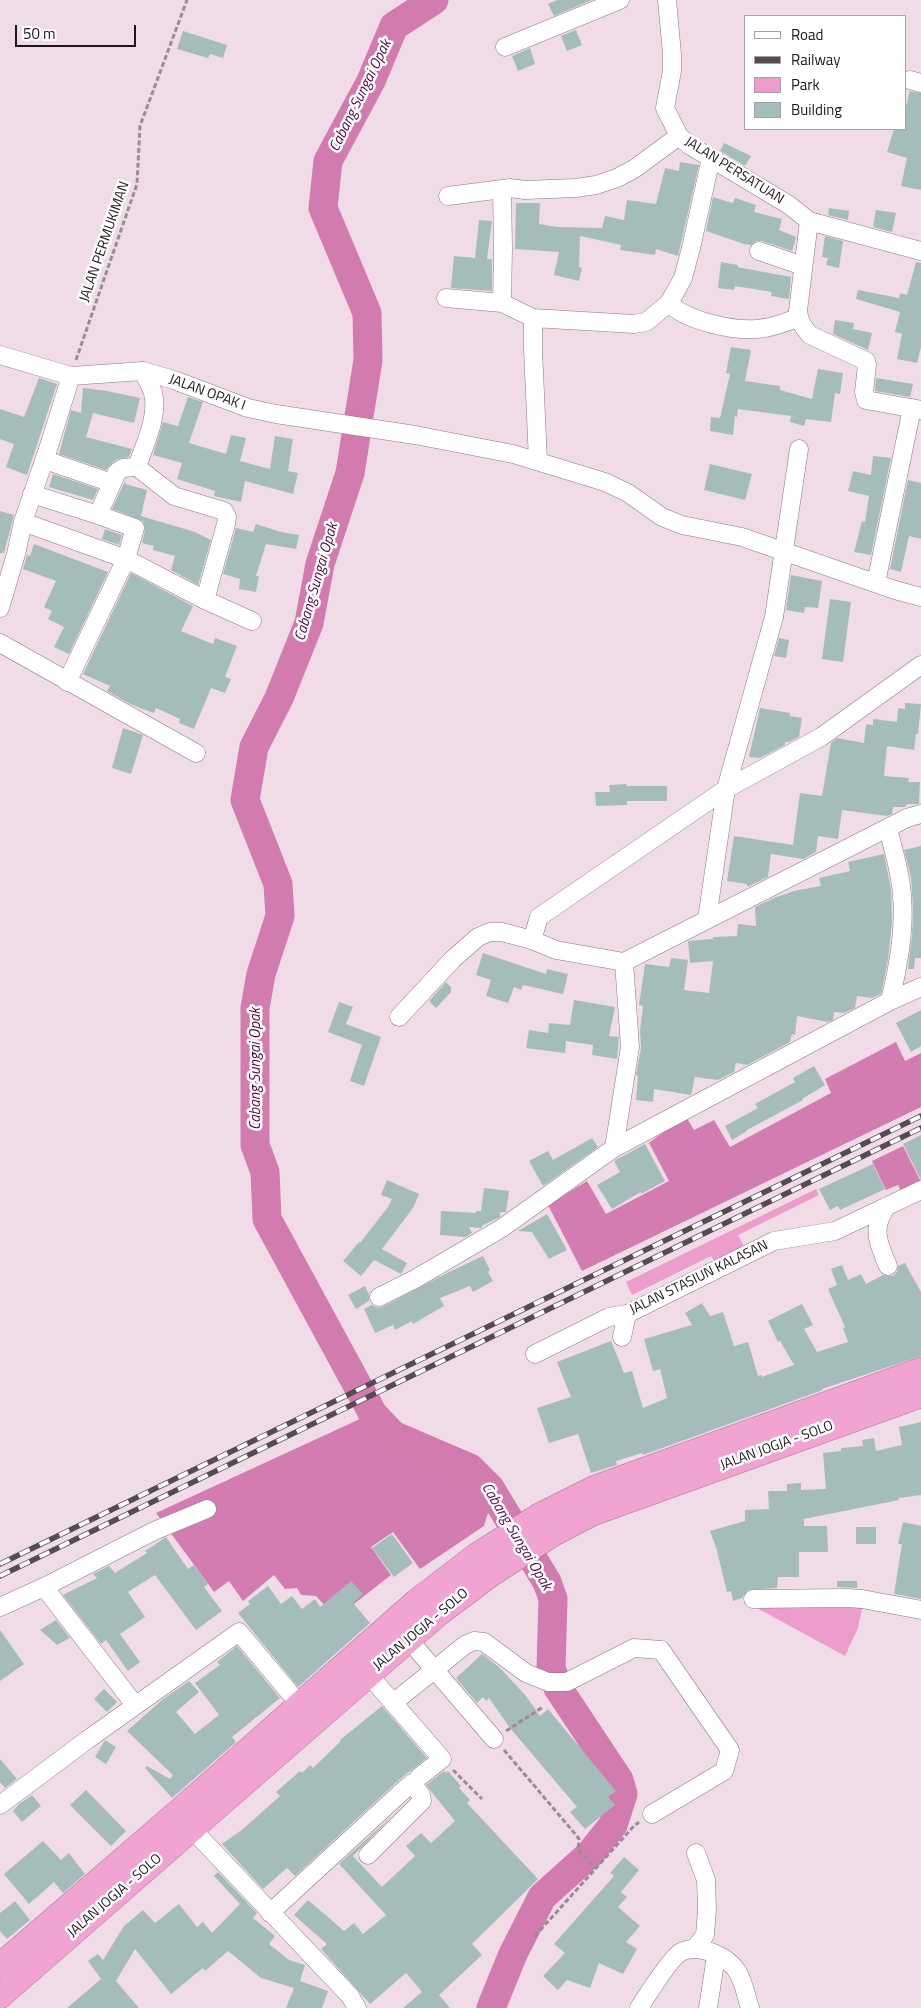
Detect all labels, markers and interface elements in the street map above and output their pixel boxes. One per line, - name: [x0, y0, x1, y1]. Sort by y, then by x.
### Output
- scale bar: [18, 15, 139, 47]
- legend: [744, 15, 906, 130]
- text: 50 m: [23, 22, 56, 45]
- text: Road: [791, 23, 823, 46]
- water label: Cabang Sungai Opak: [326, 37, 396, 155]
- text: Railway: [791, 48, 841, 71]
- text: Park: [791, 73, 820, 96]
- text: Building: [791, 98, 842, 121]
- street label: JALAN PERSATUAN: [681, 134, 787, 208]
- street label: JALAN PERMUKIMAN: [76, 180, 134, 304]
- street label: JALAN OPAK I: [167, 371, 247, 415]
- water label: Cabang Sungai Opak: [292, 521, 342, 643]
- water label: Cabang Sungai Opak: [247, 1008, 265, 1130]
- street label: JALAN STASIUN KALASAN: [627, 1237, 771, 1319]
- street label: JALAN JOGJA - SOLO: [718, 1418, 836, 1474]
- water label: Cabang Sungai Opak: [477, 1480, 555, 1594]
- street label: JALAN JOGJA - SOLO: [370, 1585, 472, 1675]
- street label: JALAN JOGJA - SOLO: [65, 1851, 165, 1941]

